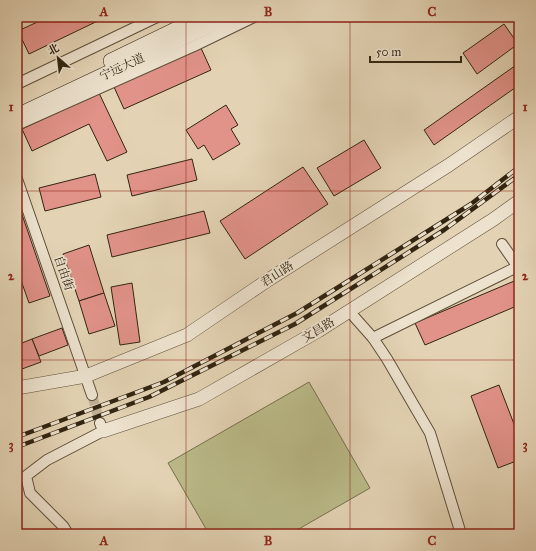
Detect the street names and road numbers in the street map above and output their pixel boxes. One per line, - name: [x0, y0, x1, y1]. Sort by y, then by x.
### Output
- street label: 宁远大道: [97, 51, 147, 83]
- street label: 自由街: [52, 254, 77, 293]
- street label: 君山路: [258, 258, 296, 290]
- street label: 文昌路: [299, 315, 337, 345]

